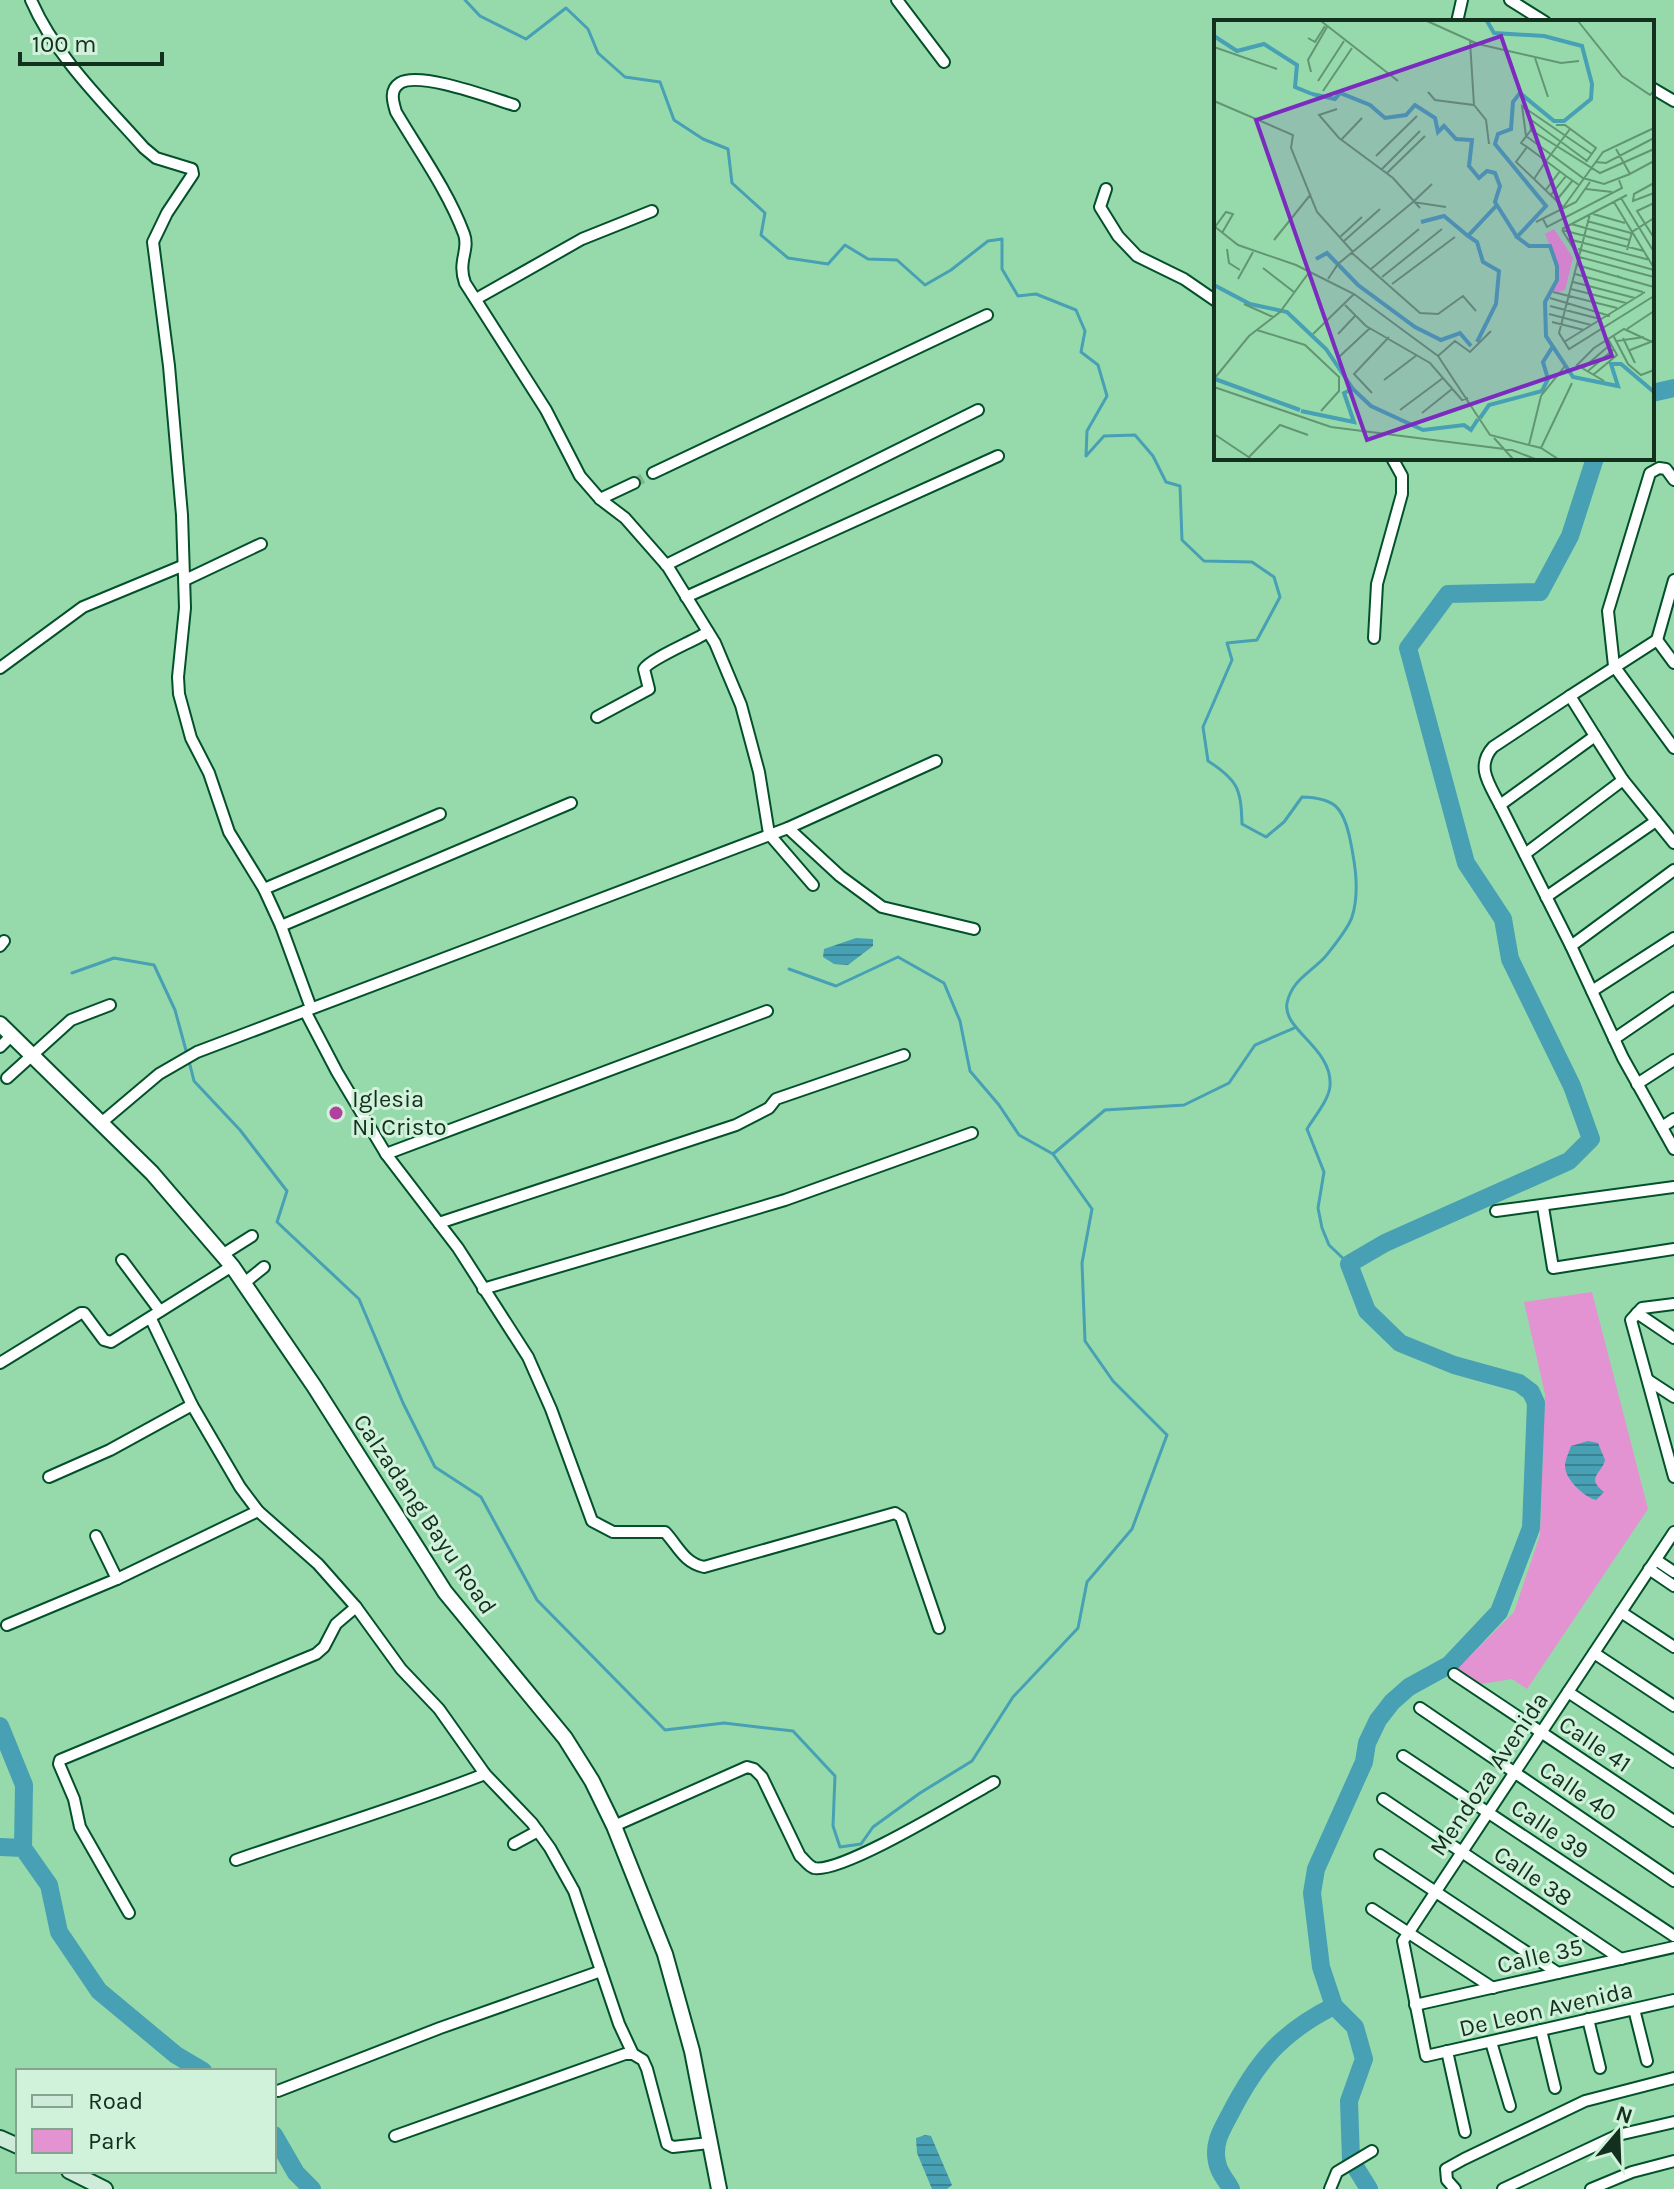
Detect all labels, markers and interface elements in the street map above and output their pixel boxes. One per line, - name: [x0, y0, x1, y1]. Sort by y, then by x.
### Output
- scale bar: [20, 16, 162, 66]
- inset map: [1214, 20, 1654, 460]
- text: 100 m: [32, 30, 97, 58]
- place label: Iglesia Ni Cristo: [352, 1085, 447, 1141]
- marker: Iglesia Ni Cristo: [327, 1104, 345, 1122]
- street label: Calzadang Bayu Road: [348, 1409, 502, 1619]
- street label: Mendoza Avenida: [1424, 1687, 1554, 1861]
- street label: Calle 41: [1554, 1710, 1636, 1778]
- street label: Calle 40: [1534, 1755, 1622, 1827]
- street label: Calle 39: [1506, 1793, 1594, 1865]
- street label: Calle 38: [1489, 1840, 1577, 1912]
- street label: Calle 35: [1494, 1933, 1586, 1979]
- street label: De Leon Avenida: [1456, 1975, 1636, 2043]
- legend: [16, 2069, 276, 2173]
- text: Road: [88, 2087, 143, 2115]
- north arrow: [1578, 2093, 1658, 2173]
- text: N: [1612, 2100, 1636, 2130]
- text: Park: [88, 2127, 137, 2155]

